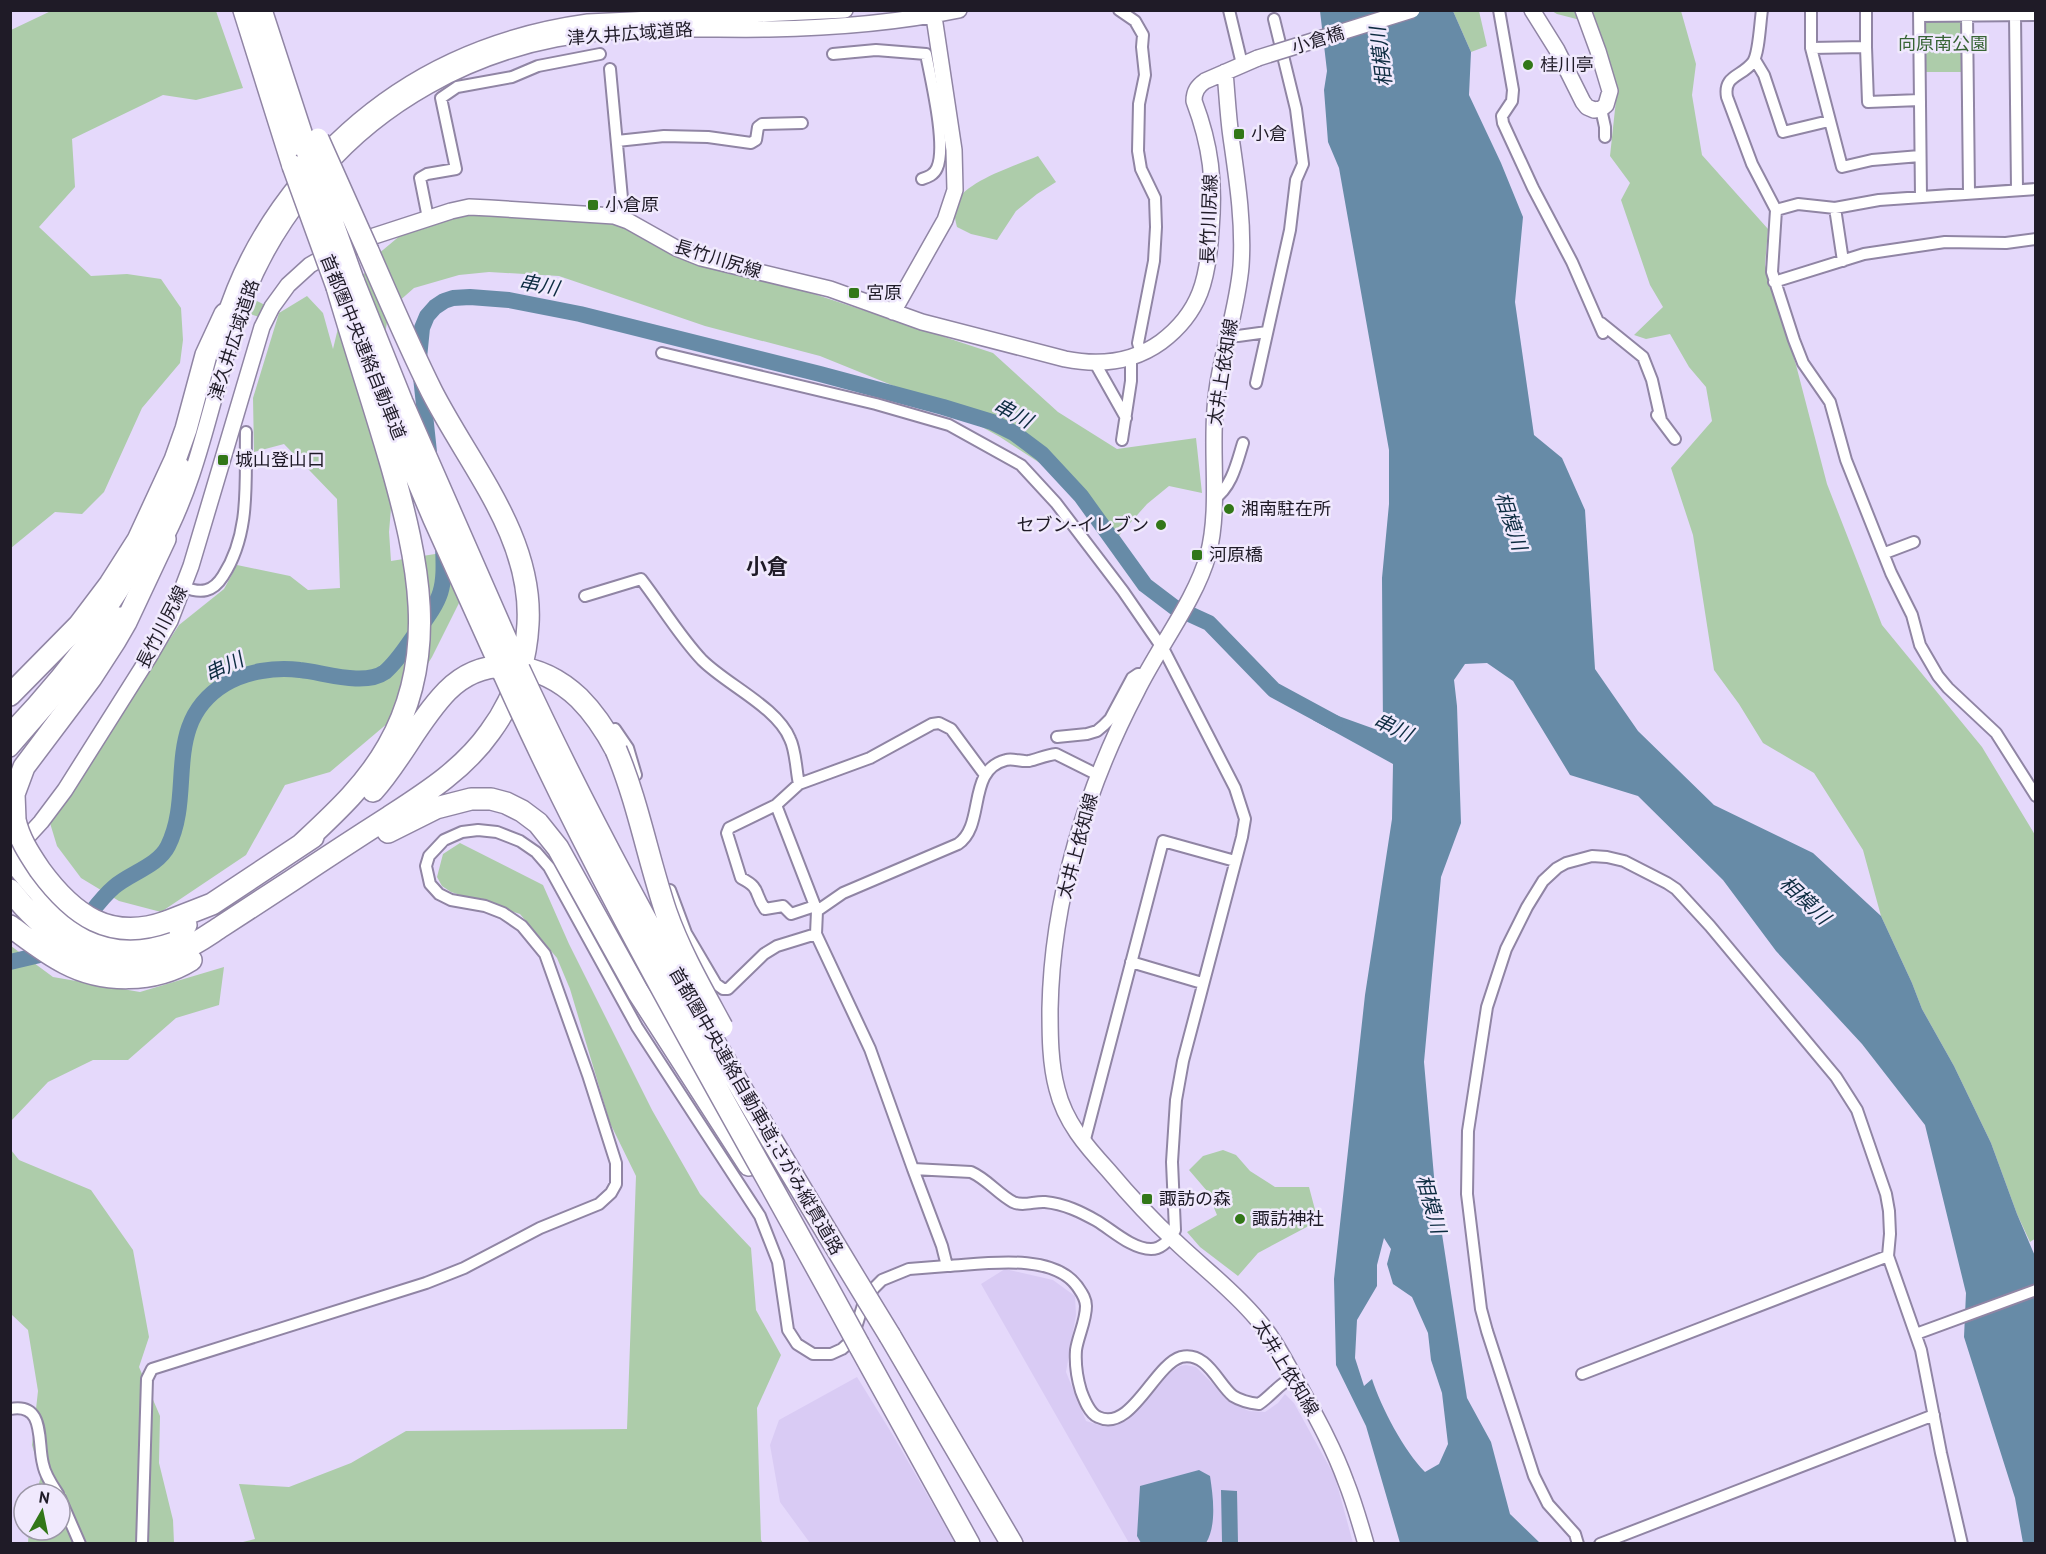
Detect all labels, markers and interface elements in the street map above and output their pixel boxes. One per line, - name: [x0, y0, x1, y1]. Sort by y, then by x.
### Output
- street label: 津久井広域道路: [566, 18, 694, 49]
- street label: 小倉橋: [1289, 21, 1347, 58]
- water label: 相模川: [1364, 24, 1398, 88]
- park label: 向原南公園: [1898, 32, 1988, 55]
- place label: 桂川亭: [1540, 53, 1594, 76]
- marker: 桂川亭: [1521, 58, 1535, 72]
- place label: 小倉: [1251, 122, 1287, 145]
- marker: 小倉: [1232, 127, 1246, 141]
- street label: 長竹川尻線: [1195, 174, 1222, 264]
- place label: 小倉原: [605, 193, 659, 216]
- marker: 小倉原: [586, 198, 600, 212]
- street label: 長竹川尻線: [672, 234, 765, 283]
- street label: 首都圏中央連絡自動車道: [316, 251, 411, 443]
- water label: 串川: [517, 268, 563, 302]
- street label: 津久井広域道路: [203, 276, 264, 403]
- place label: 宮原: [866, 281, 902, 304]
- marker: 宮原: [847, 286, 861, 300]
- street label: 太井上依知線: [1203, 317, 1242, 427]
- water label: 串川: [989, 392, 1039, 435]
- place label: 城山登山口: [235, 448, 325, 471]
- marker: 城山登山口: [216, 453, 230, 467]
- water label: 相模川: [1489, 488, 1533, 555]
- place label: 湘南駐在所: [1241, 497, 1331, 520]
- marker: 湘南駐在所: [1222, 502, 1236, 516]
- place label: セブン-イレブン: [1017, 513, 1149, 536]
- marker: セブン-イレブン: [1154, 518, 1168, 532]
- place label: 河原橋: [1209, 543, 1263, 566]
- marker: 河原橋: [1190, 548, 1204, 562]
- district label: 小倉: [746, 553, 788, 580]
- street label: 長竹川尻線: [131, 581, 192, 672]
- water label: 串川: [200, 646, 249, 687]
- water label: 串川: [1369, 707, 1418, 748]
- street label: 太井上依知線: [1052, 791, 1103, 901]
- water label: 相模川: [1774, 870, 1837, 931]
- street label: 首都圏中央連絡自動車道;さがみ縦貫道路: [664, 963, 849, 1259]
- water label: 相模川: [1410, 1172, 1452, 1238]
- place label: 諏訪の森: [1159, 1187, 1231, 1210]
- marker: 諏訪の森: [1140, 1192, 1154, 1206]
- place label: 諏訪神社: [1252, 1207, 1324, 1230]
- marker: 諏訪神社: [1233, 1212, 1247, 1226]
- street label: 太井上依知線: [1249, 1316, 1324, 1420]
- north arrow: [12, 1482, 72, 1542]
- text: N: [38, 1486, 51, 1508]

